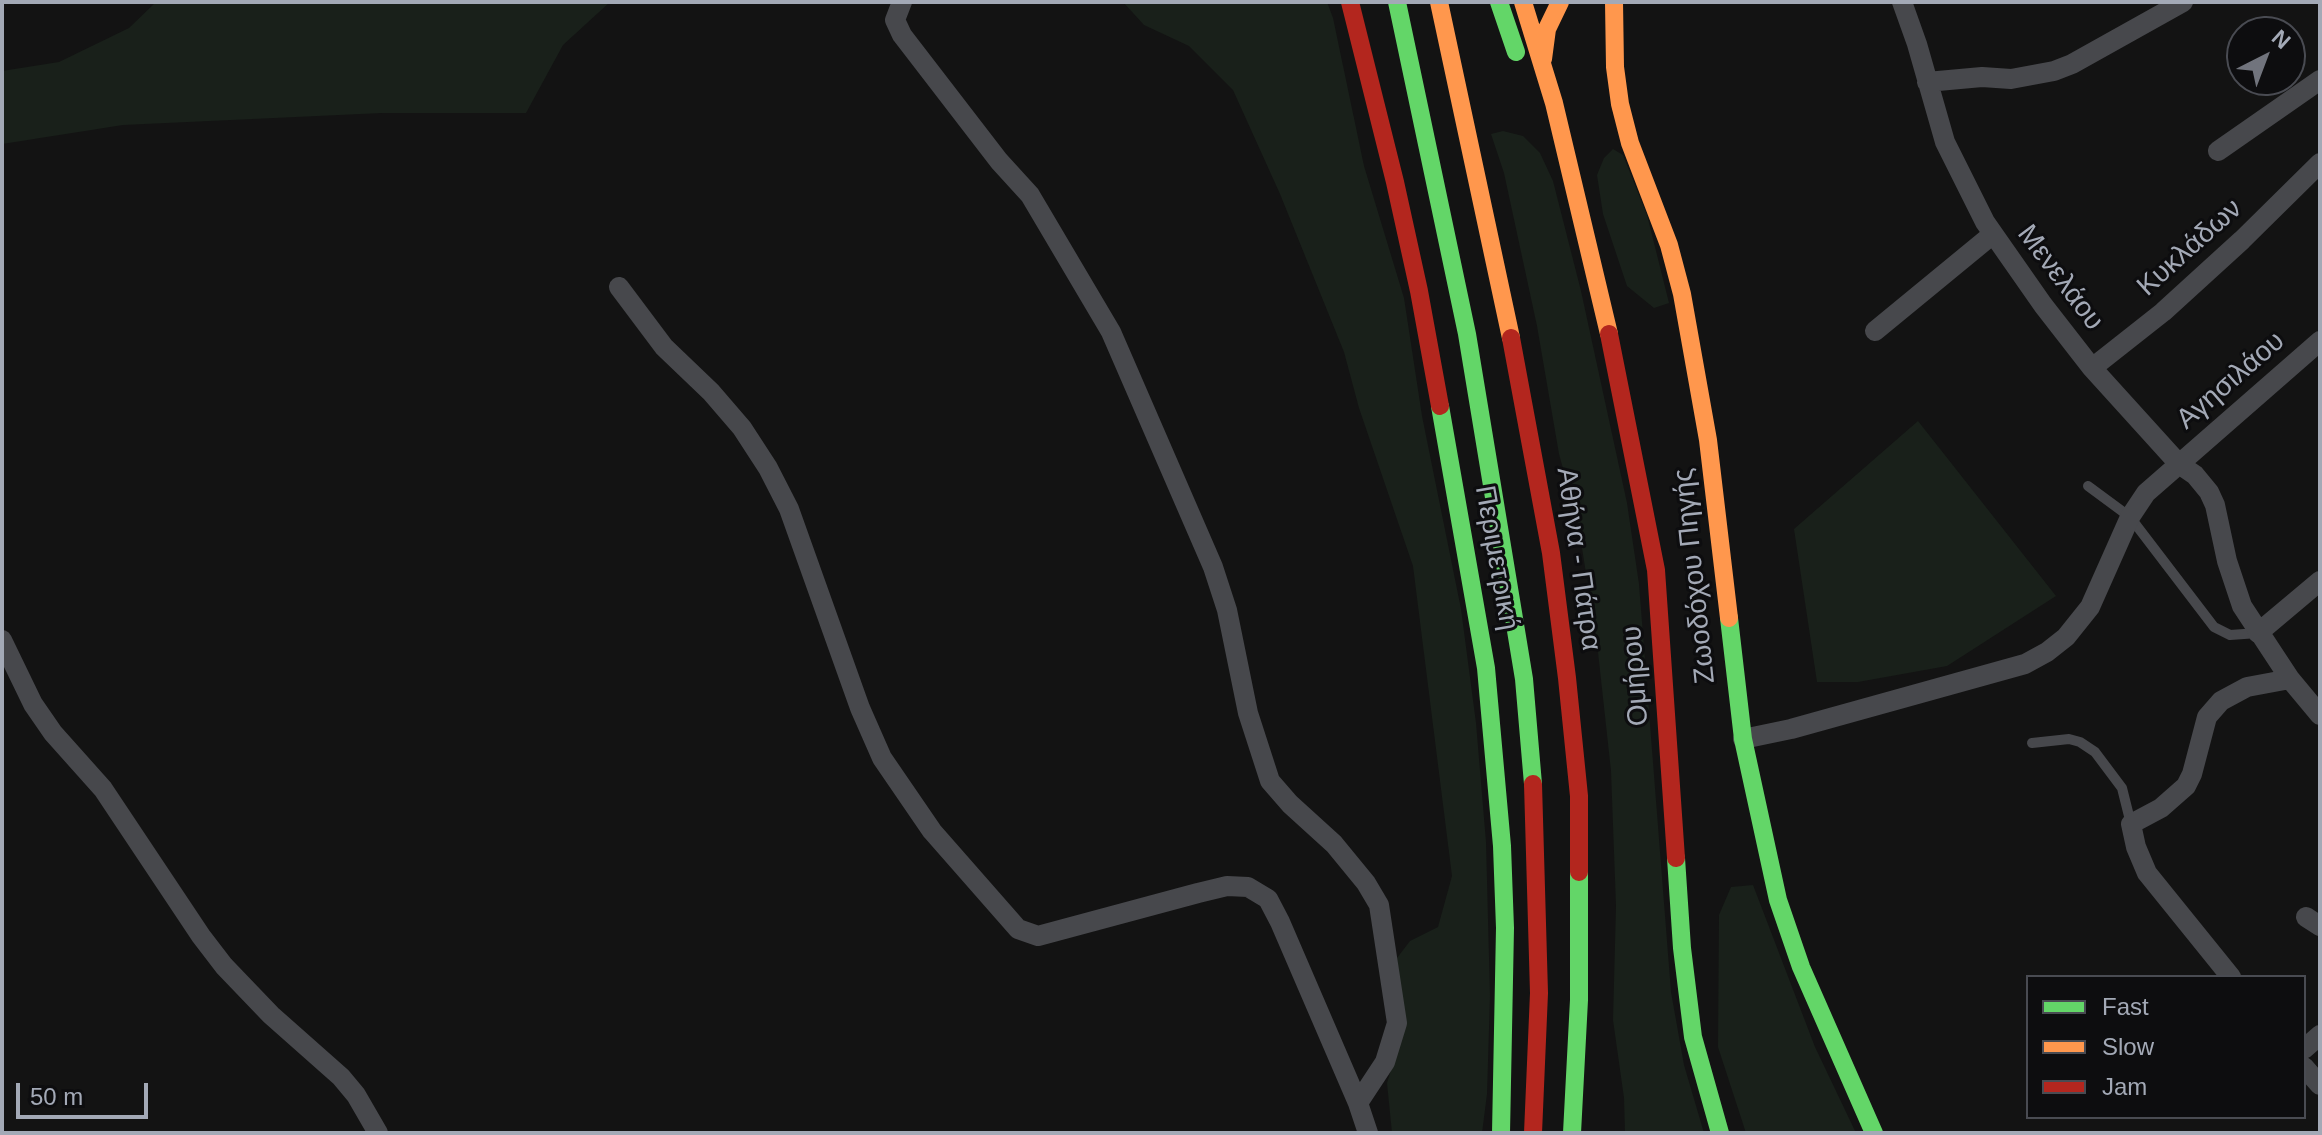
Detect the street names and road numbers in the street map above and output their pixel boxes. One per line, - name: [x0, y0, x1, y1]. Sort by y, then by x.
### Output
- street label: Κυκλάδων: [2131, 192, 2249, 304]
- street label: Μενελάου: [2010, 219, 2110, 337]
- street label: Αγησιλάου: [2170, 325, 2292, 437]
- street label: Αθήνα - Πάτρα: [1549, 465, 1607, 653]
- street label: Ζωοδόχου Πηγής: [1667, 467, 1723, 685]
- street label: Περιμετρική: [1467, 483, 1525, 633]
- street label: Ομήρου: [1616, 625, 1656, 727]

